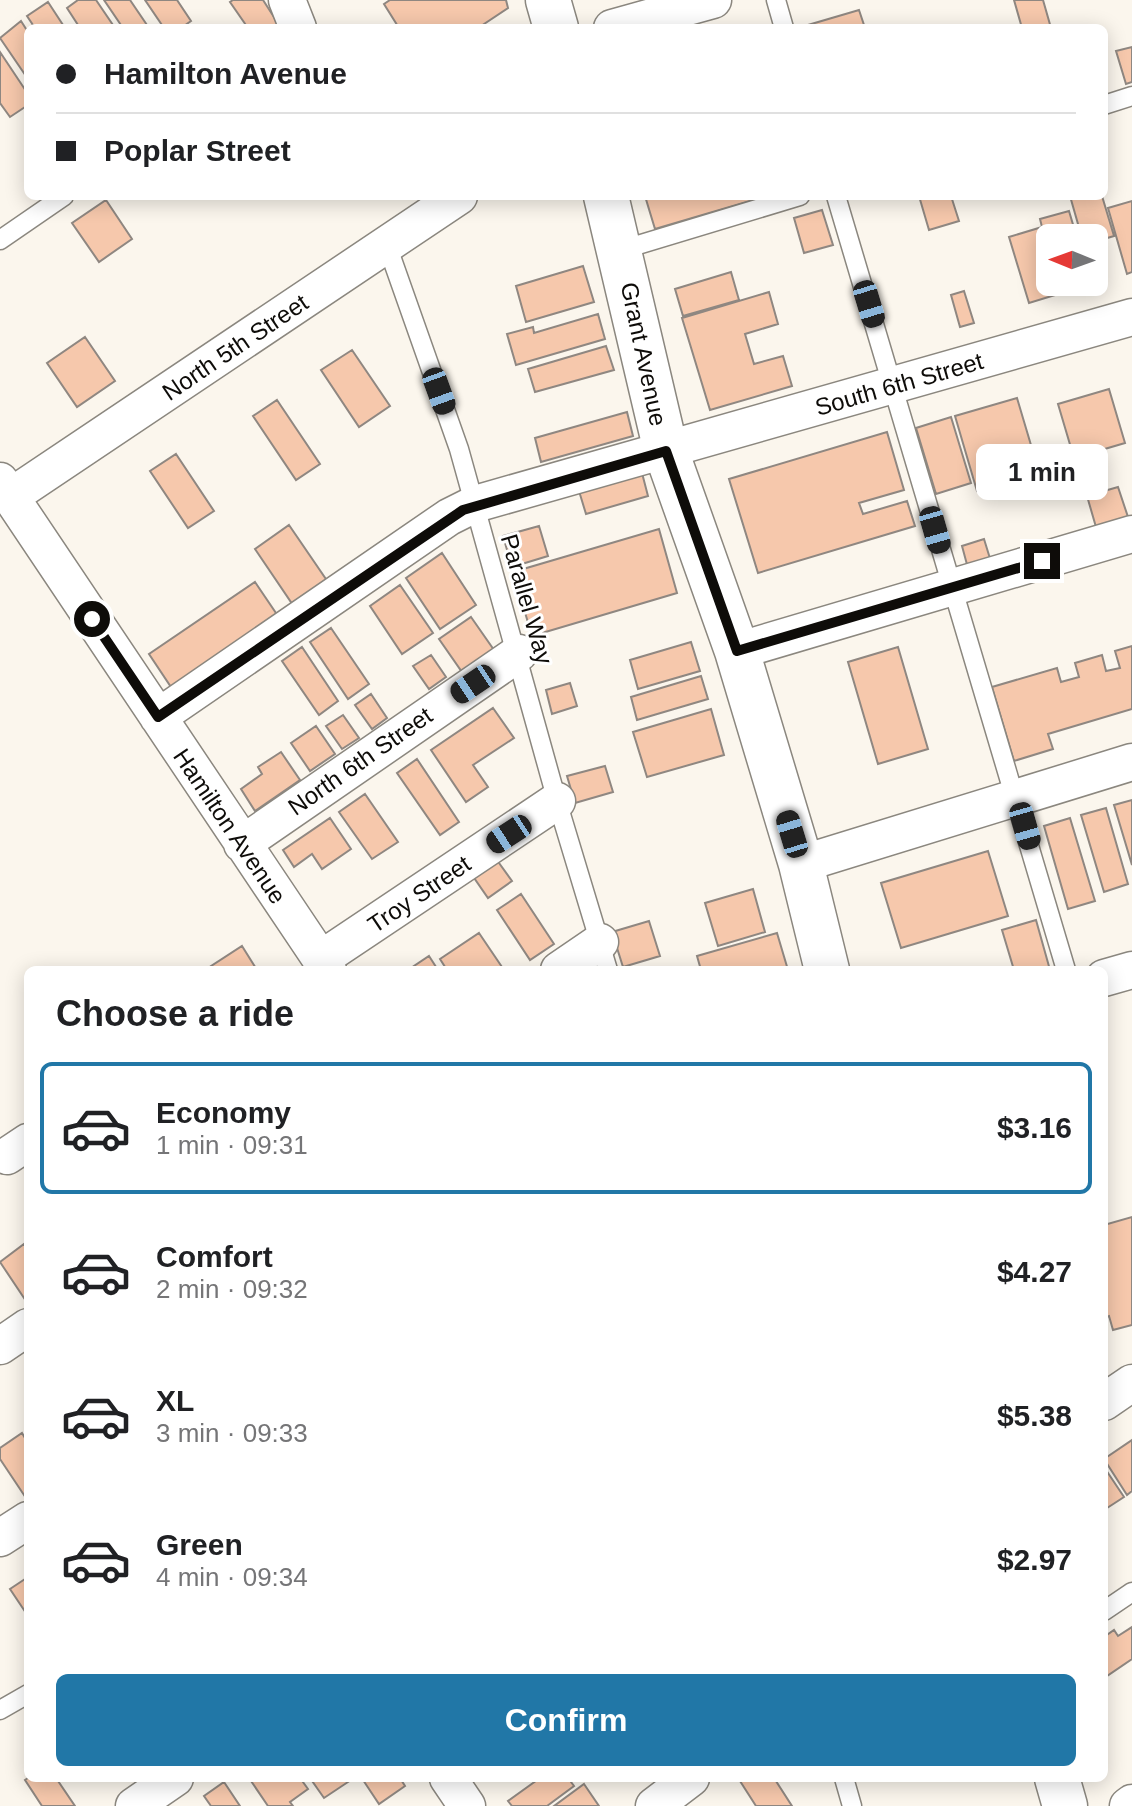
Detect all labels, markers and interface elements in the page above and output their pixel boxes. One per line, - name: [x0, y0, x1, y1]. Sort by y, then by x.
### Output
- text: Hamilton Avenue: [104, 57, 347, 90]
- text: Poplar Street: [104, 134, 291, 167]
- north arrow: [1036, 224, 1108, 296]
- map controls: [1036, 224, 1108, 296]
- car: [851, 278, 887, 330]
- street label: Grant Avenue: [616, 280, 672, 428]
- street label: North 5th Street: [157, 288, 313, 406]
- street label: South 6th Street: [812, 347, 986, 421]
- car: [420, 364, 458, 418]
- callout: 1 min: [976, 445, 1108, 501]
- text: 1 min: [1008, 457, 1076, 487]
- car: [917, 504, 953, 556]
- street label: Parallel Way: [496, 531, 558, 667]
- route end: [1024, 543, 1060, 579]
- route start: [74, 601, 110, 637]
- car: [446, 661, 500, 707]
- street label: North 6th Street: [283, 701, 437, 821]
- street label: Hamilton Avenue: [168, 743, 292, 909]
- car: [1007, 800, 1043, 852]
- car: [774, 808, 810, 860]
- car: [482, 811, 536, 857]
- street label: Troy Street: [363, 850, 476, 938]
- text: Choose a ride: [56, 993, 294, 1034]
- icon: car: [60, 1092, 132, 1164]
- text: Economy: [156, 1096, 291, 1129]
- text: $3.16: [997, 1111, 1072, 1144]
- text: 1 min · 09:31: [156, 1130, 308, 1160]
- icon: car: [60, 1236, 132, 1308]
- text: Comfort: [156, 1240, 273, 1273]
- text: $4.27: [997, 1255, 1072, 1288]
- text: 2 min · 09:32: [156, 1274, 308, 1304]
- icon: car: [60, 1380, 132, 1452]
- text: XL: [156, 1384, 194, 1417]
- text: $5.38: [997, 1399, 1072, 1432]
- text: 3 min · 09:33: [156, 1418, 308, 1448]
- icon: car: [60, 1524, 132, 1596]
- text: Green: [156, 1528, 243, 1561]
- text: $2.97: [997, 1543, 1072, 1576]
- text: 4 min · 09:34: [156, 1562, 308, 1592]
- button: Confirm: [56, 1674, 1076, 1766]

